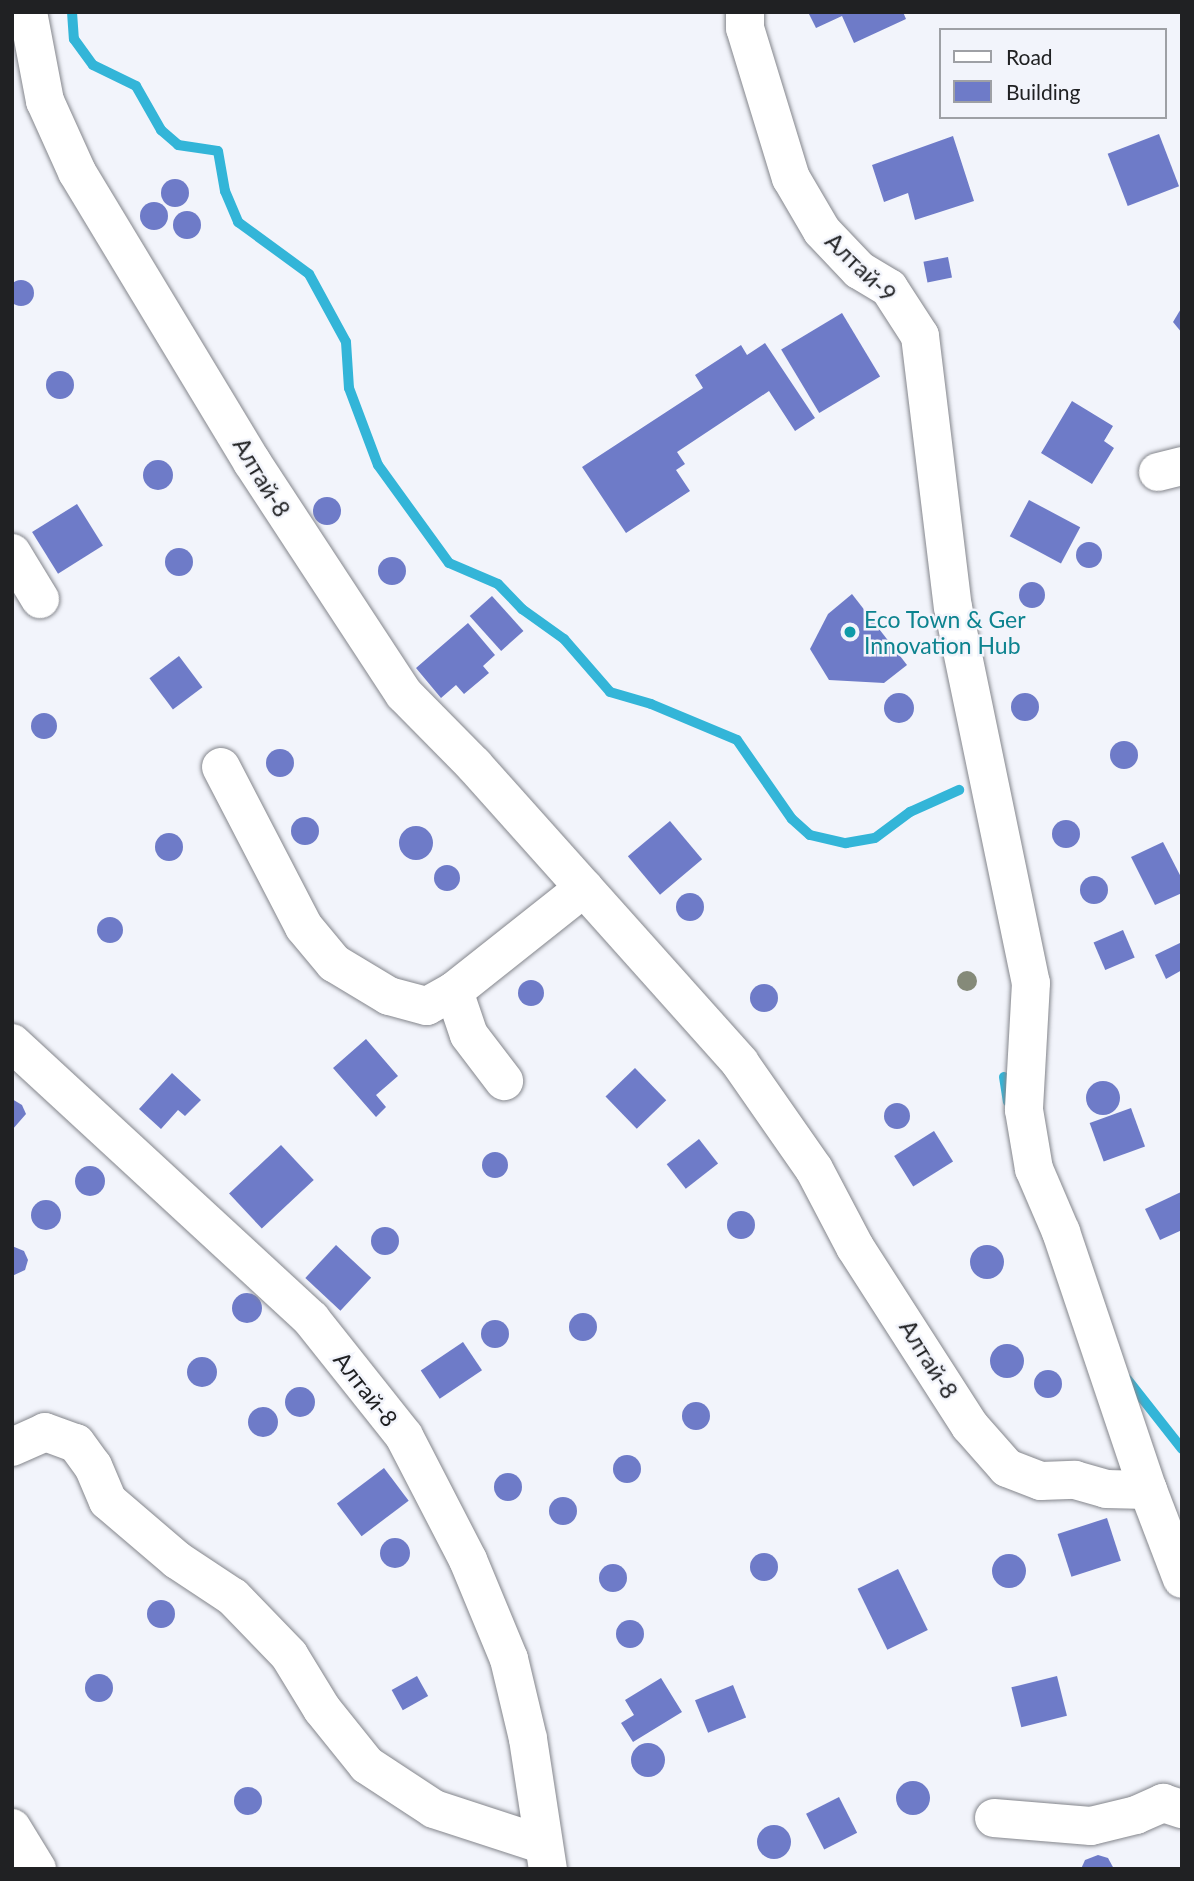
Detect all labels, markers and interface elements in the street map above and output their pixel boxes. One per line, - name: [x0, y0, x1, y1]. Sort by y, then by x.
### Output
- legend: [939, 28, 1166, 119]
- text: Road: [1006, 44, 1053, 69]
- text: Building: [1006, 79, 1081, 104]
- street label: Алтай-9: [820, 227, 902, 307]
- street label: Алтай-8: [228, 432, 296, 522]
- place label: Eco Town & Ger Innovation Hub: [864, 605, 1026, 659]
- marker: Eco Town & Ger Innovation Hub: [842, 624, 858, 640]
- street label: Алтай-8: [894, 1315, 964, 1403]
- street label: Алтай-8: [328, 1346, 404, 1432]

